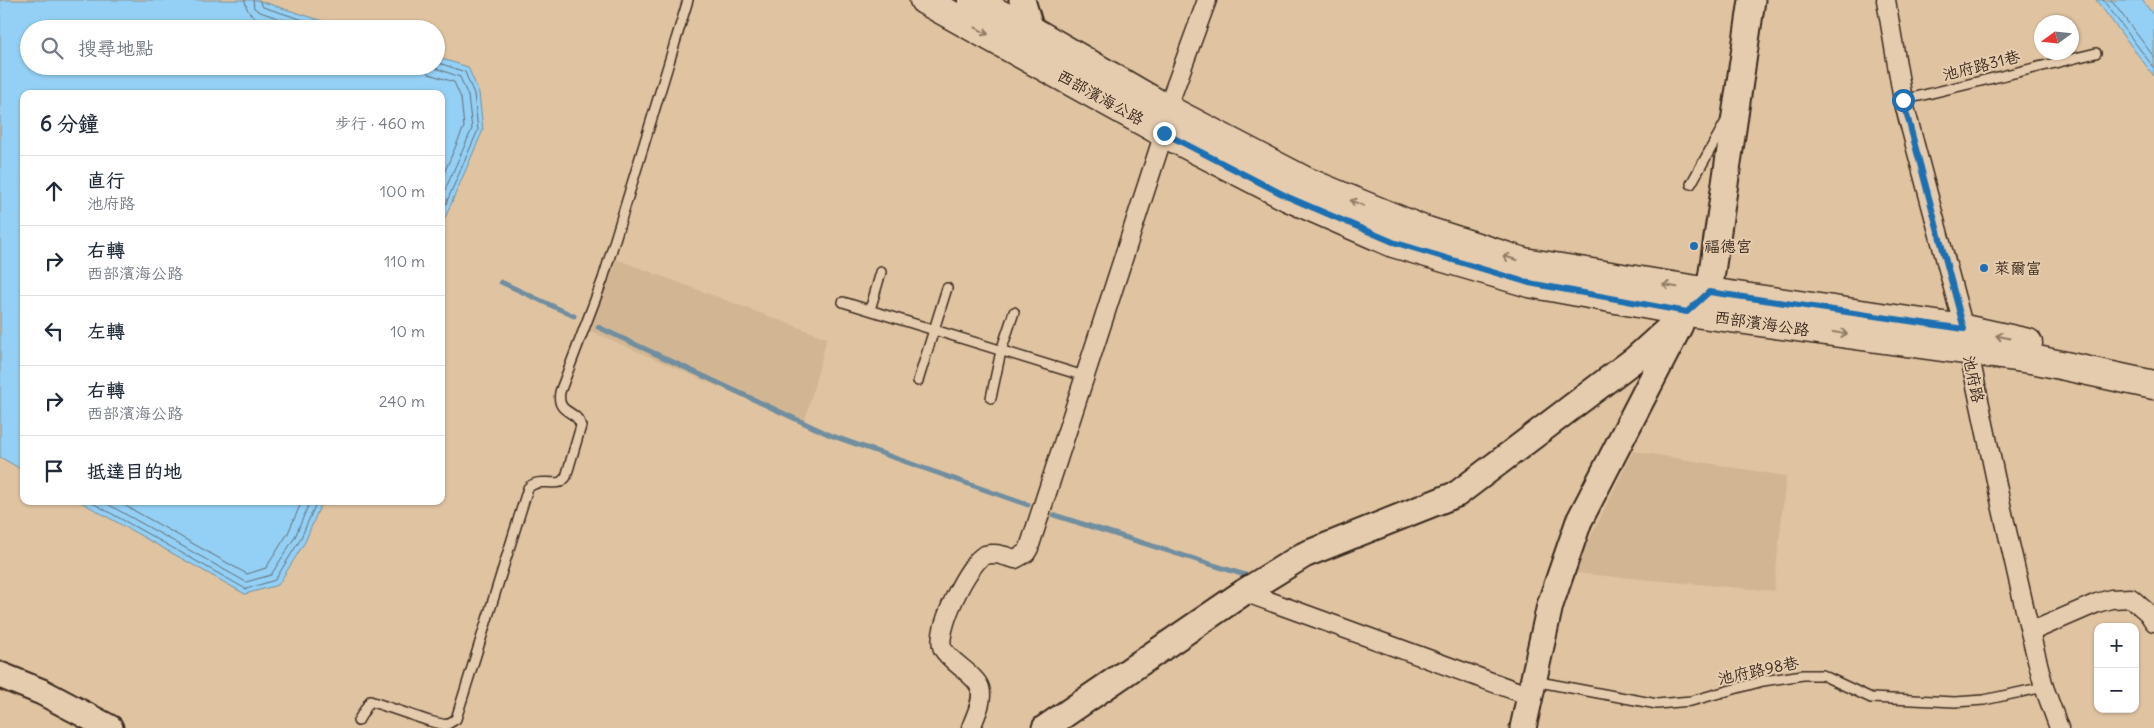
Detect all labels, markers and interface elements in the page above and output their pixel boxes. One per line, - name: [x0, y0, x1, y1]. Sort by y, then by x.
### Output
- north arrow: [2034, 15, 2079, 60]
- search box: [20, 20, 445, 75]
- one-way arrow: [974, 27, 989, 36]
- icon: search: [38, 34, 66, 62]
- text: 搜尋地點: [78, 36, 154, 60]
- street label: 池府路31巷: [1940, 46, 2022, 84]
- street label: 西部濱海公路: [1054, 65, 1148, 129]
- route start: [1892, 89, 1915, 112]
- text: 6 分鐘: [40, 110, 99, 137]
- text: 步行 · 460 m: [335, 113, 425, 133]
- route end: [1153, 122, 1176, 145]
- text: 直行: [87, 168, 125, 192]
- icon: ahead: [40, 177, 68, 205]
- text: 100 m: [380, 181, 425, 201]
- text: 池府路: [87, 193, 135, 213]
- one-way arrow: [1350, 197, 1365, 207]
- place label: 福德宮: [1704, 236, 1752, 256]
- text: 右轉: [87, 238, 125, 262]
- marker: 福德宮: [1688, 240, 1700, 252]
- icon: right: [40, 247, 68, 275]
- text: 110 m: [384, 251, 425, 271]
- one-way arrow: [1502, 252, 1518, 262]
- place label: 萊爾富: [1994, 258, 2042, 278]
- marker: 萊爾富: [1978, 262, 1990, 274]
- text: 西部濱海公路: [87, 263, 183, 283]
- one-way arrow: [1662, 281, 1678, 291]
- street label: 西部濱海公路: [1713, 306, 1811, 340]
- icon: left: [40, 317, 68, 345]
- text: 左轉: [87, 319, 125, 343]
- text: 10 m: [390, 321, 425, 341]
- one-way arrow: [1831, 329, 1847, 339]
- one-way arrow: [1996, 332, 2012, 342]
- street label: 池府路: [1959, 353, 1989, 405]
- text: 右轉: [87, 378, 125, 402]
- icon: right: [40, 387, 68, 415]
- text: 240 m: [379, 391, 425, 411]
- text: 西部濱海公路: [87, 403, 183, 423]
- icon: arrive: [40, 457, 68, 485]
- text: 抵達目的地: [87, 459, 182, 483]
- map controls: [2094, 623, 2139, 713]
- button: +: [2094, 623, 2139, 668]
- street label: 池府路98巷: [1716, 652, 1800, 688]
- button: −: [2094, 668, 2139, 713]

